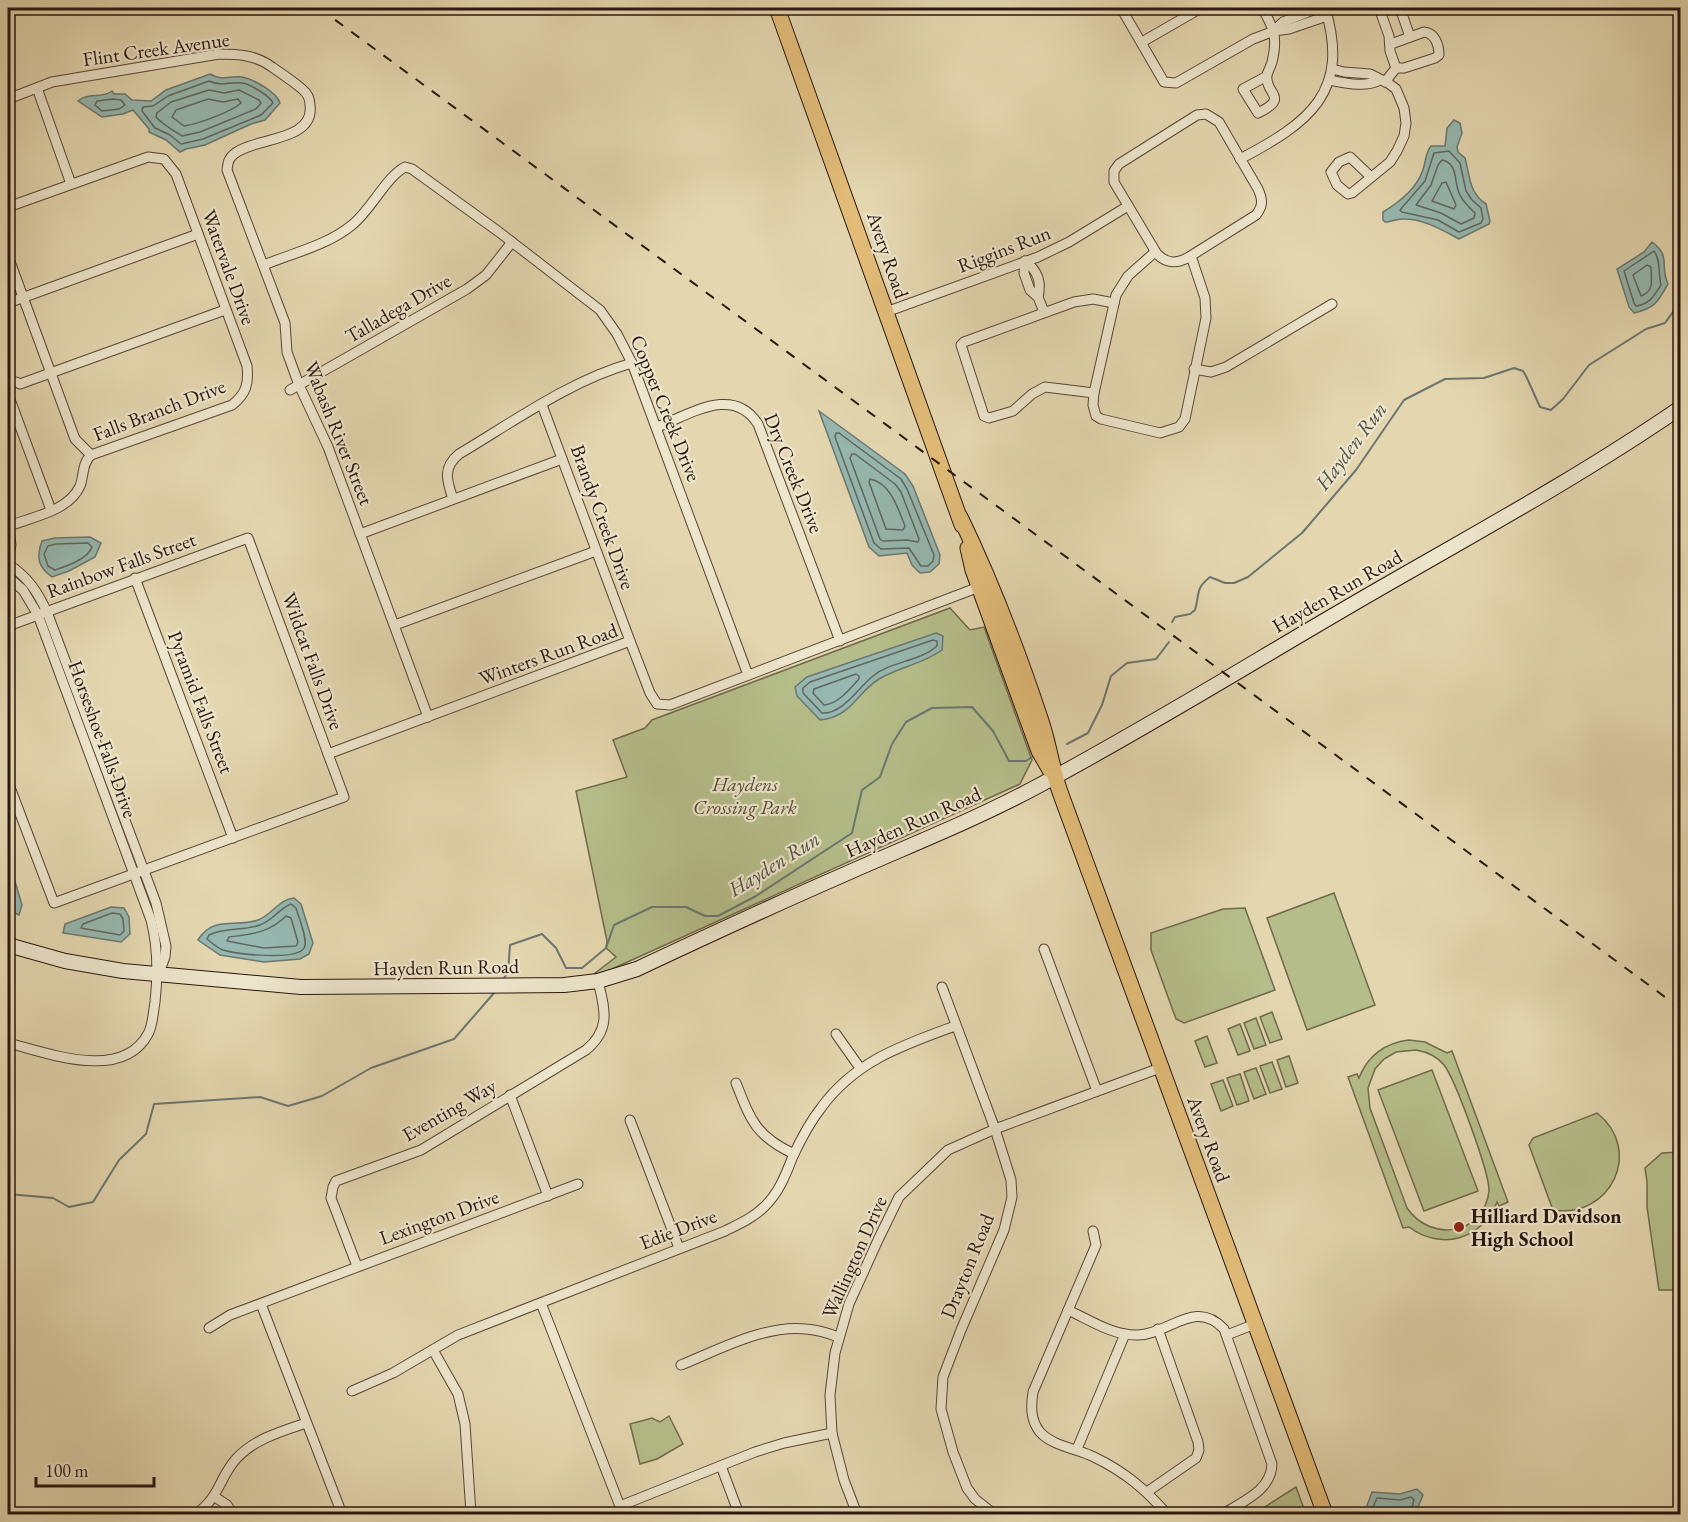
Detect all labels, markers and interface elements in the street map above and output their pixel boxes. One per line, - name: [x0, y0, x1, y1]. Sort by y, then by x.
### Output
- street label: Flint Creek Avenue: [81, 26, 231, 72]
- street label: Watervale Drive: [196, 206, 262, 328]
- street label: Avery Road: [861, 207, 915, 303]
- street label: Riggins Run: [954, 219, 1055, 279]
- street label: Talladega Drive: [340, 267, 456, 349]
- street label: Copper Creek Drive: [625, 331, 707, 485]
- street label: Wabash River Street: [298, 357, 380, 509]
- street label: Falls Branch Drive: [89, 373, 229, 447]
- water label: Hayden Run: [1308, 396, 1392, 496]
- street label: Dry Creek Drive: [758, 409, 830, 537]
- street label: Brandy Creek Drive: [565, 441, 641, 593]
- street label: Rainbow Falls Street: [43, 526, 200, 604]
- street label: Hayden Run Road: [1267, 543, 1407, 639]
- street label: Wildcat Falls Drive: [276, 589, 350, 733]
- street label: Winters Run Road: [475, 617, 622, 691]
- street label: Pyramid Falls Street: [162, 627, 240, 778]
- street label: Horseshoe Falls Drive: [62, 657, 144, 822]
- park label: Haydens Crossing Park: [693, 771, 797, 820]
- street label: Hayden Run Road: [841, 780, 986, 864]
- water label: Hayden Run: [722, 825, 825, 903]
- street label: Hayden Run Road: [373, 953, 520, 981]
- street label: Eventing Way: [397, 1072, 501, 1147]
- street label: Avery Road: [1181, 1091, 1237, 1186]
- street label: Lexington Drive: [376, 1183, 503, 1251]
- street label: Wallington Drive: [815, 1191, 893, 1322]
- street label: Edie Drive: [636, 1202, 720, 1256]
- place label: Hilliard Davidson High School: [1471, 1203, 1622, 1252]
- street label: Drayton Road: [934, 1209, 1000, 1322]
- marker: Hilliard Davidson High School: [1452, 1220, 1466, 1234]
- scale bar: [36, 1450, 154, 1488]
- text: 100 m: [45, 1459, 89, 1482]

